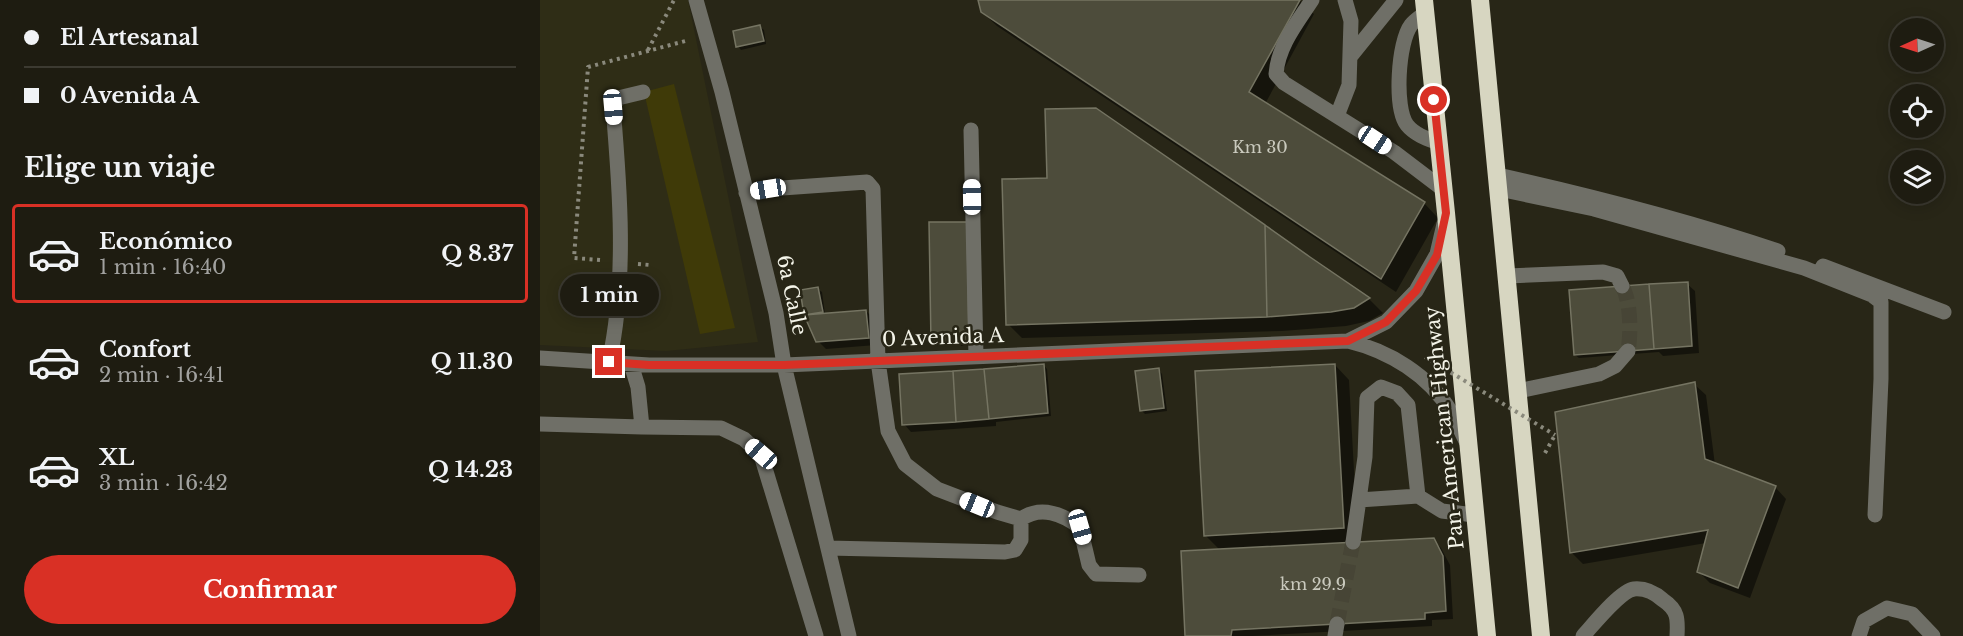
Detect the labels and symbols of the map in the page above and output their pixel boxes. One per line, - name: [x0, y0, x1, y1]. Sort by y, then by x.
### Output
- north arrow: [1890, 18, 1944, 72]
- route start: [1420, 86, 1447, 113]
- car: [602, 88, 624, 126]
- car: [1355, 123, 1395, 157]
- house number: Km 30: [1232, 137, 1288, 157]
- car: [749, 177, 787, 201]
- car: [963, 179, 981, 215]
- street label: 6a Calle: [772, 253, 812, 337]
- callout: 1 min: [560, 275, 658, 317]
- street label: Pan-American Highway: [1419, 305, 1469, 551]
- street label: 0 Avenida A: [882, 323, 1005, 351]
- route end: [595, 348, 622, 375]
- car: [742, 435, 780, 473]
- car: [957, 490, 997, 520]
- car: [1066, 507, 1094, 547]
- house number: km 29.9: [1280, 574, 1346, 594]

